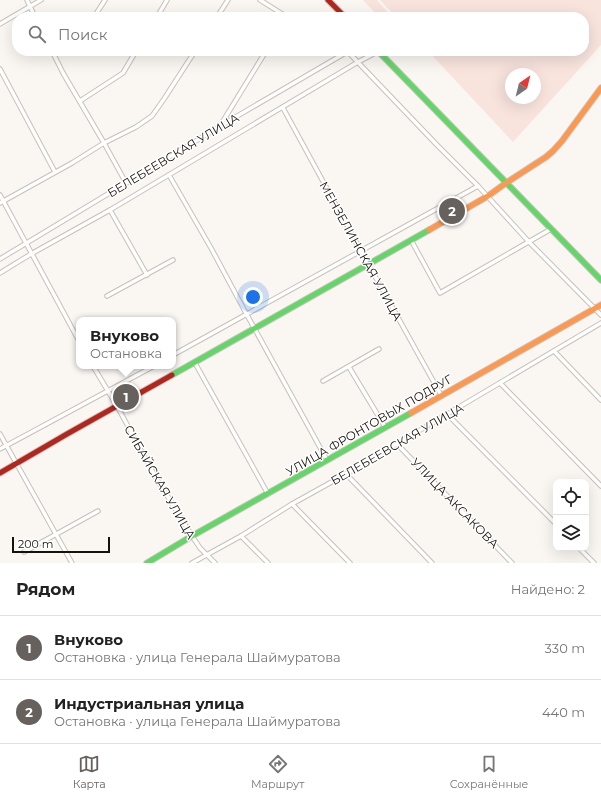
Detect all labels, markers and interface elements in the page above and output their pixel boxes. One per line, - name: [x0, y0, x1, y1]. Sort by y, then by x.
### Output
- search box: [12, 12, 589, 56]
- icon: search: [26, 23, 48, 45]
- text: Поиск: [58, 25, 107, 44]
- north arrow: [505, 68, 541, 104]
- street label: БЕЛЕБЕЕВСКАЯ УЛИЦА: [105, 110, 241, 200]
- street label: МЕНЗЕЛИНСКАЯ УЛИЦА: [316, 179, 406, 323]
- pin: 2: [439, 196, 465, 226]
- your location: [243, 287, 263, 307]
- popup: [76, 317, 176, 369]
- text: Внуково: [90, 326, 159, 345]
- text: Остановка: [90, 345, 162, 361]
- street label: УЛИЦА ФРОНТОВЫХ ПОДРУГ: [283, 371, 455, 479]
- pin: 1: [113, 382, 139, 412]
- street label: БЕЛЕБЕЕВСКАЯ УЛИЦА: [328, 400, 466, 488]
- street label: СИБАЙСКАЯ УЛИЦА: [121, 422, 199, 542]
- street label: УЛИЦА АКСАКОВА: [408, 455, 502, 551]
- map controls: [553, 479, 589, 551]
- button: locate: [553, 479, 589, 515]
- button: layers: [553, 515, 589, 551]
- scale bar: [12, 535, 110, 554]
- text: 200 m: [18, 537, 53, 551]
- text: Рядом: [16, 579, 75, 599]
- text: Найдено: 2: [511, 581, 585, 597]
- text: Внуково: [54, 630, 123, 649]
- text: 1: [26, 640, 32, 656]
- text: 330 m: [545, 640, 585, 656]
- text: Остановка · улица Генерала Шаймуратова: [54, 649, 341, 665]
- text: Индустриальная улица: [54, 694, 244, 713]
- text: 2: [25, 704, 33, 720]
- text: 440 m: [542, 704, 585, 720]
- text: Остановка · улица Генерала Шаймуратова: [54, 713, 341, 729]
- tab: Карта: [73, 753, 106, 791]
- tab: Маршрут: [251, 753, 304, 791]
- tab: Сохранённые: [450, 753, 528, 791]

